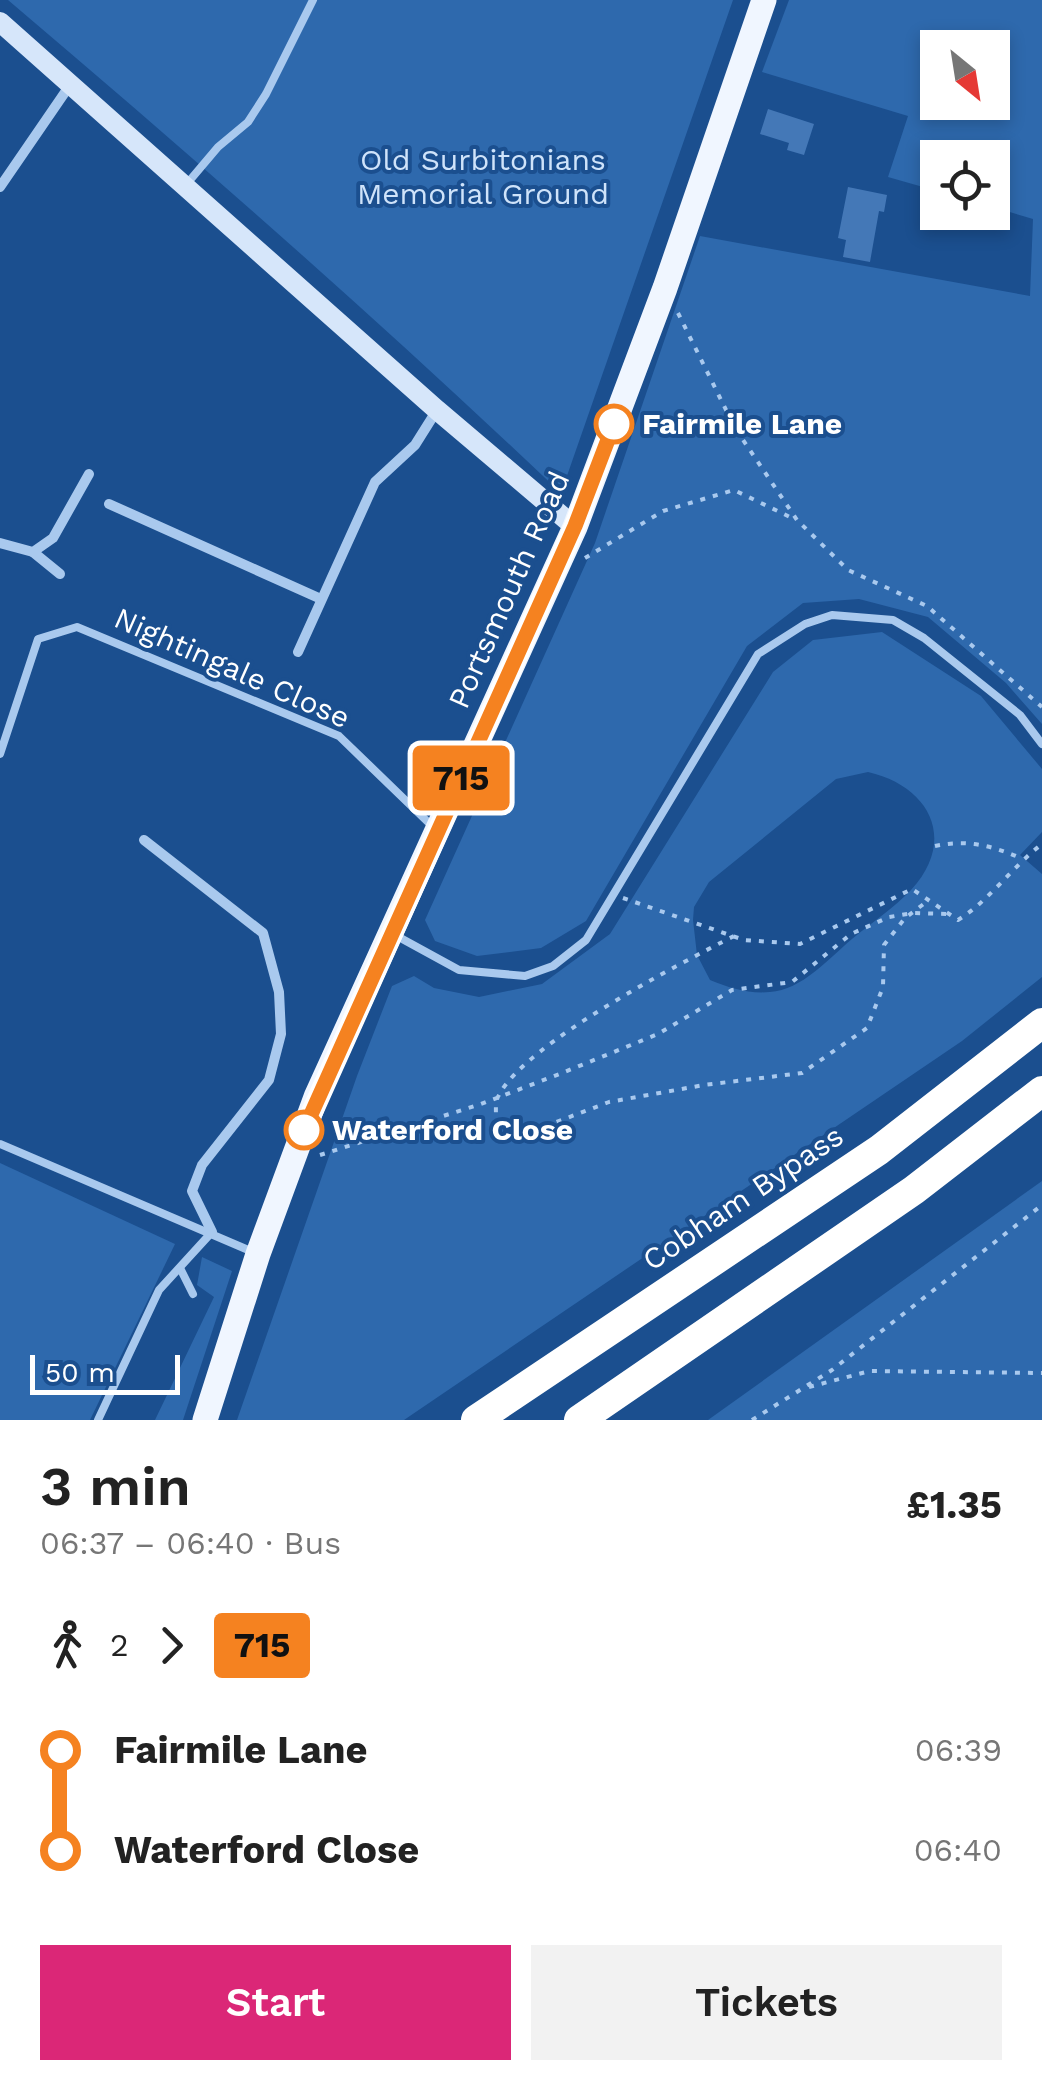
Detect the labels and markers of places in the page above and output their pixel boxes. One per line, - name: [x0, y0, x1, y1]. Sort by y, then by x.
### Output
- marker: Fairmile Lane: [595, 405, 633, 443]
- place label: Fairmile Lane: [642, 406, 842, 441]
- marker: Waterford Close: [285, 1111, 323, 1149]
- place label: Waterford Close: [332, 1112, 573, 1147]

